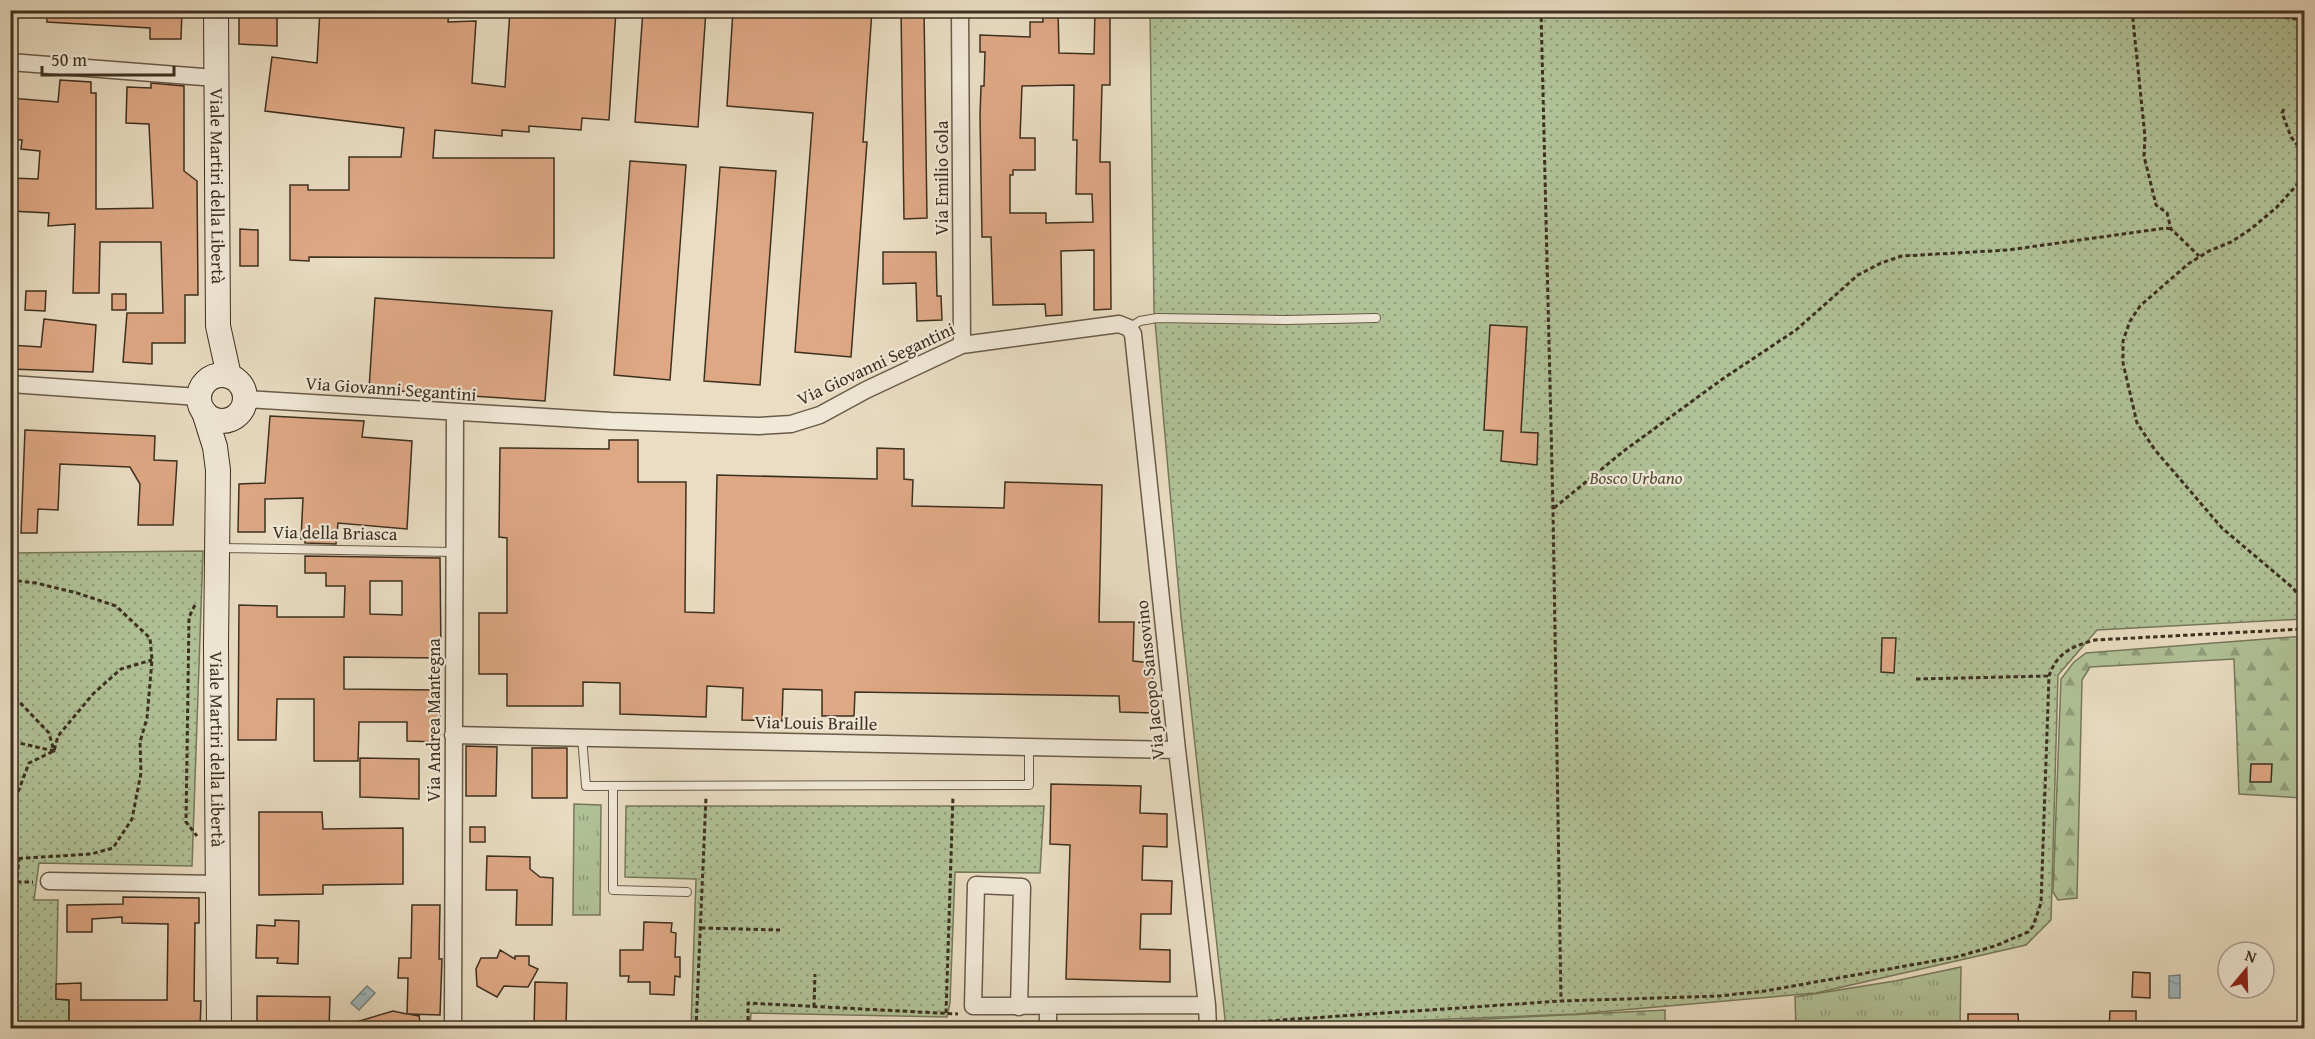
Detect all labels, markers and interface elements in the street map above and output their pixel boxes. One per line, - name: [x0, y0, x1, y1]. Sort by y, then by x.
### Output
- scale bar: [42, 39, 174, 77]
- text: 50 m: [51, 46, 87, 73]
- street label: Viale Martiri della Libertà: [203, 88, 232, 285]
- street label: Via Emilio Gola: [928, 120, 955, 235]
- street label: Via Giovanni Segantini: [792, 315, 959, 412]
- street label: Via Giovanni Segantini: [305, 369, 478, 408]
- park label: Bosco Urbano: [1588, 464, 1683, 491]
- street label: Via della Briasca: [272, 518, 398, 547]
- street label: Via Jacopo Sansovino: [1128, 599, 1171, 761]
- street label: Via Andrea Mantegna: [420, 638, 447, 802]
- street label: Viale Martiri della Libertà: [203, 651, 232, 848]
- street label: Via Louis Braille: [754, 708, 878, 737]
- north arrow: [2216, 940, 2276, 1000]
- text: N: [2242, 943, 2260, 969]

